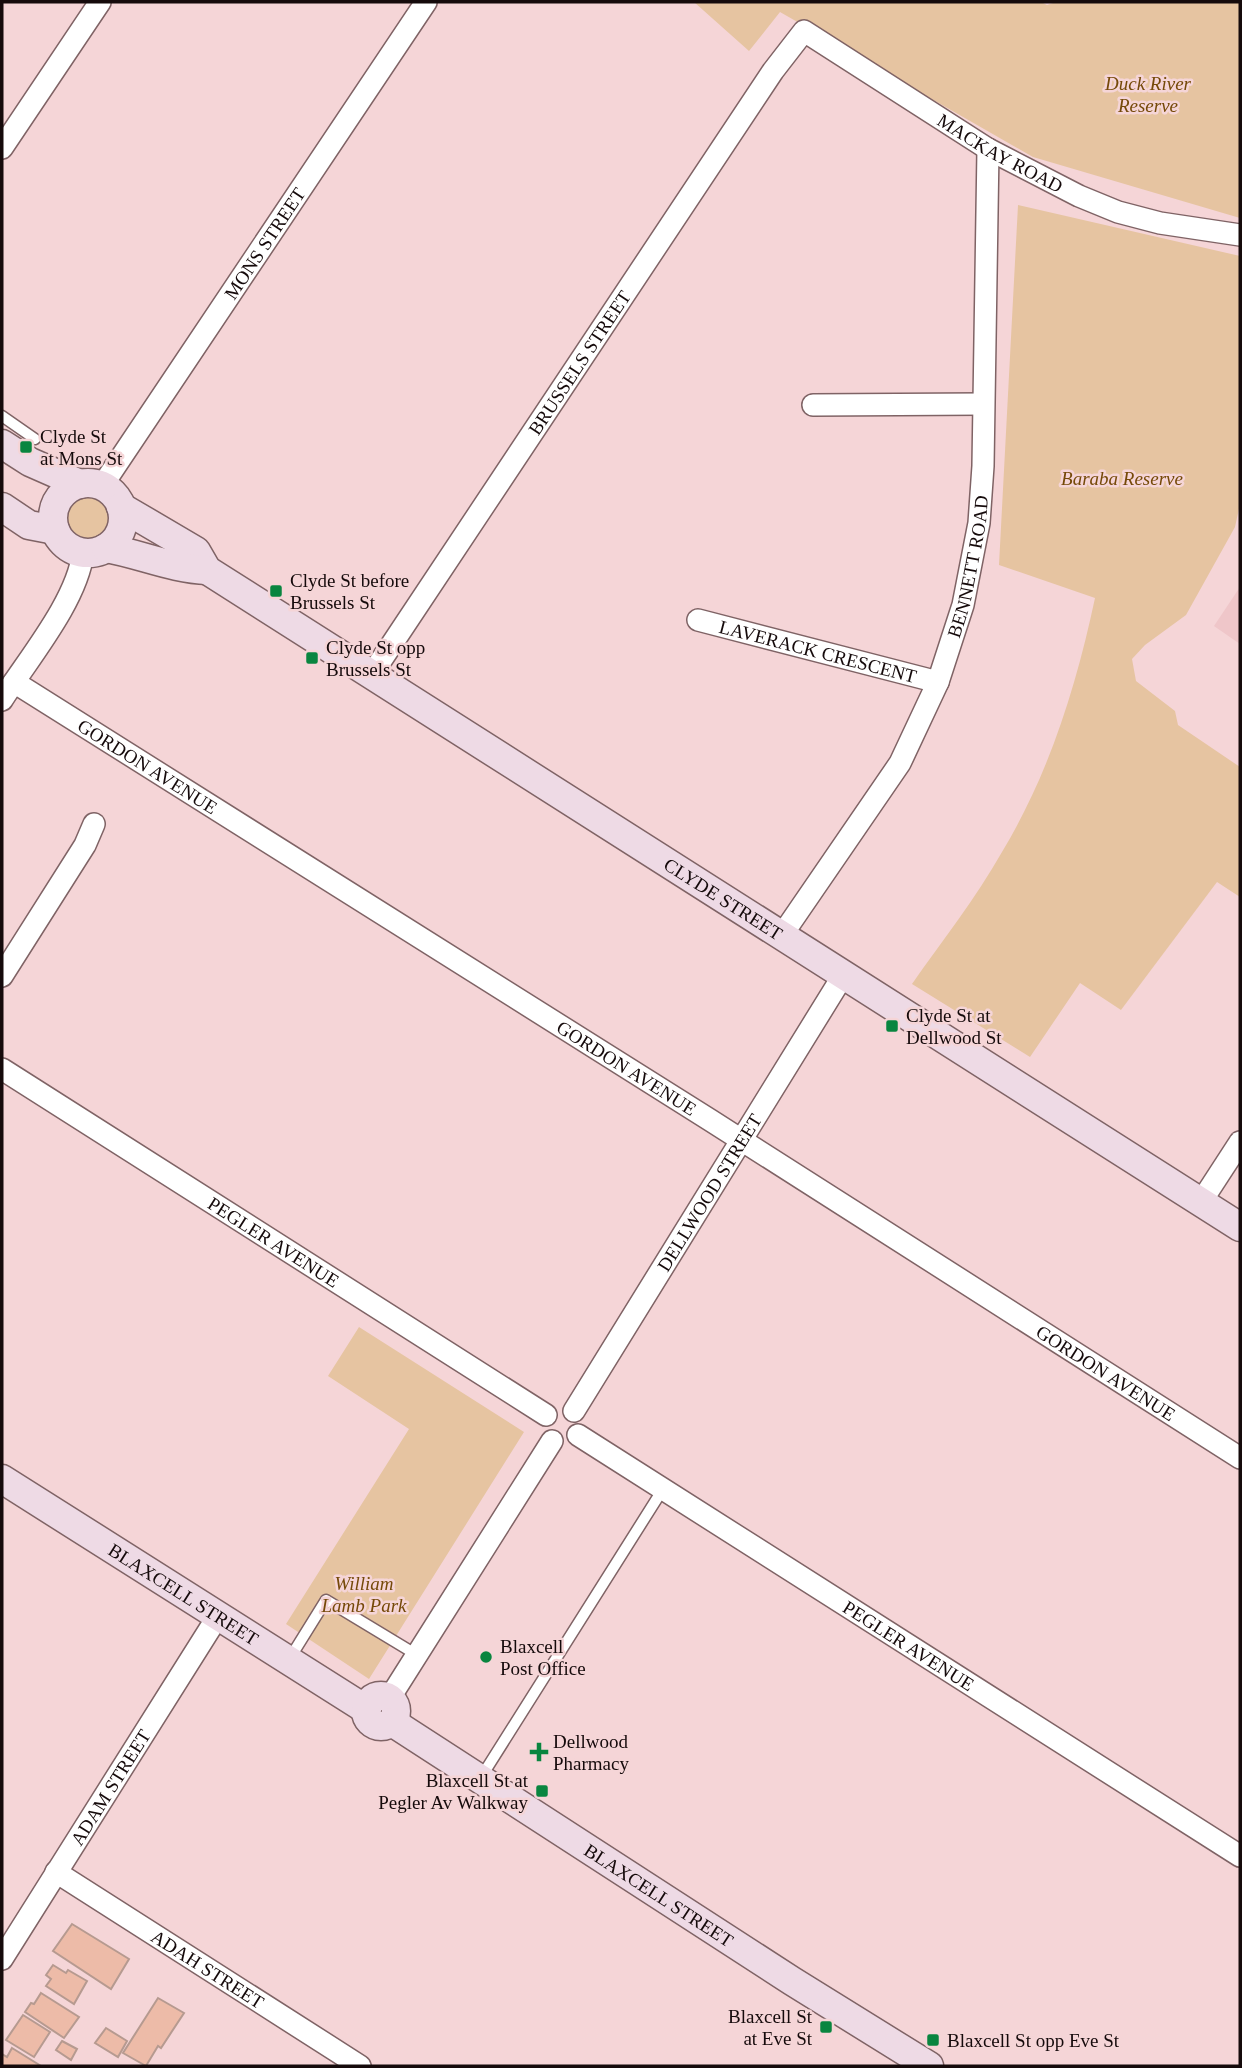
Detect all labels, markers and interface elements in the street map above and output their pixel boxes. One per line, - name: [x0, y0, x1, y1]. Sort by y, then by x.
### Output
- park label: Duck River Reserve: [1104, 73, 1192, 116]
- street label: MACKAY ROAD: [934, 109, 1067, 196]
- street label: MONS STREET: [220, 183, 309, 303]
- street label: BRUSSELS STREET: [524, 286, 635, 439]
- place label: Clyde St at Mons St: [40, 426, 123, 469]
- marker: Clyde St at Mons St: [18, 439, 34, 455]
- park label: Baraba Reserve: [1061, 468, 1183, 489]
- street label: BENNETT ROAD: [943, 494, 991, 640]
- place label: Clyde St before Brussels St: [290, 570, 409, 613]
- marker: Clyde St before Brussels St: [268, 583, 284, 599]
- street label: LAVERACK CRESCENT: [717, 615, 919, 687]
- place label: Clyde St opp Brussels St: [326, 637, 425, 680]
- marker: Clyde St opp Brussels St: [304, 650, 320, 666]
- street label: GORDON AVENUE: [74, 714, 221, 818]
- street label: CLYDE STREET: [660, 853, 787, 944]
- place label: Clyde St at Dellwood St: [906, 1005, 1002, 1048]
- street label: GORDON AVENUE: [553, 1016, 700, 1119]
- marker: Clyde St at Dellwood St: [884, 1018, 900, 1034]
- street label: DELLWOOD STREET: [653, 1110, 766, 1275]
- street label: PEGLER AVENUE: [204, 1192, 343, 1291]
- street label: GORDON AVENUE: [1033, 1320, 1179, 1425]
- street label: BLAXCELL STREET: [105, 1539, 263, 1649]
- park label: William Lamb Park: [321, 1573, 407, 1616]
- street label: PEGLER AVENUE: [839, 1596, 978, 1695]
- place label: Blaxcell Post Office: [500, 1636, 586, 1679]
- marker: Blaxcell Post Office: [478, 1649, 494, 1665]
- street label: ADAM STREET: [66, 1725, 155, 1849]
- place label: Dellwood Pharmacy: [553, 1731, 629, 1774]
- marker: Dellwood Pharmacy: [531, 1744, 547, 1760]
- place label: Blaxcell St at Pegler Av Walkway: [378, 1770, 529, 1813]
- marker: Blaxcell St at Pegler Av Walkway: [534, 1783, 550, 1799]
- street label: BLAXCELL STREET: [581, 1839, 738, 1951]
- street label: ADAH STREET: [148, 1925, 268, 2013]
- place label: Blaxcell St at Eve St: [728, 2006, 813, 2049]
- marker: Blaxcell St at Eve St: [818, 2019, 834, 2035]
- place label: Blaxcell St opp Eve St: [947, 2030, 1120, 2051]
- marker: Blaxcell St opp Eve St: [925, 2032, 941, 2048]

